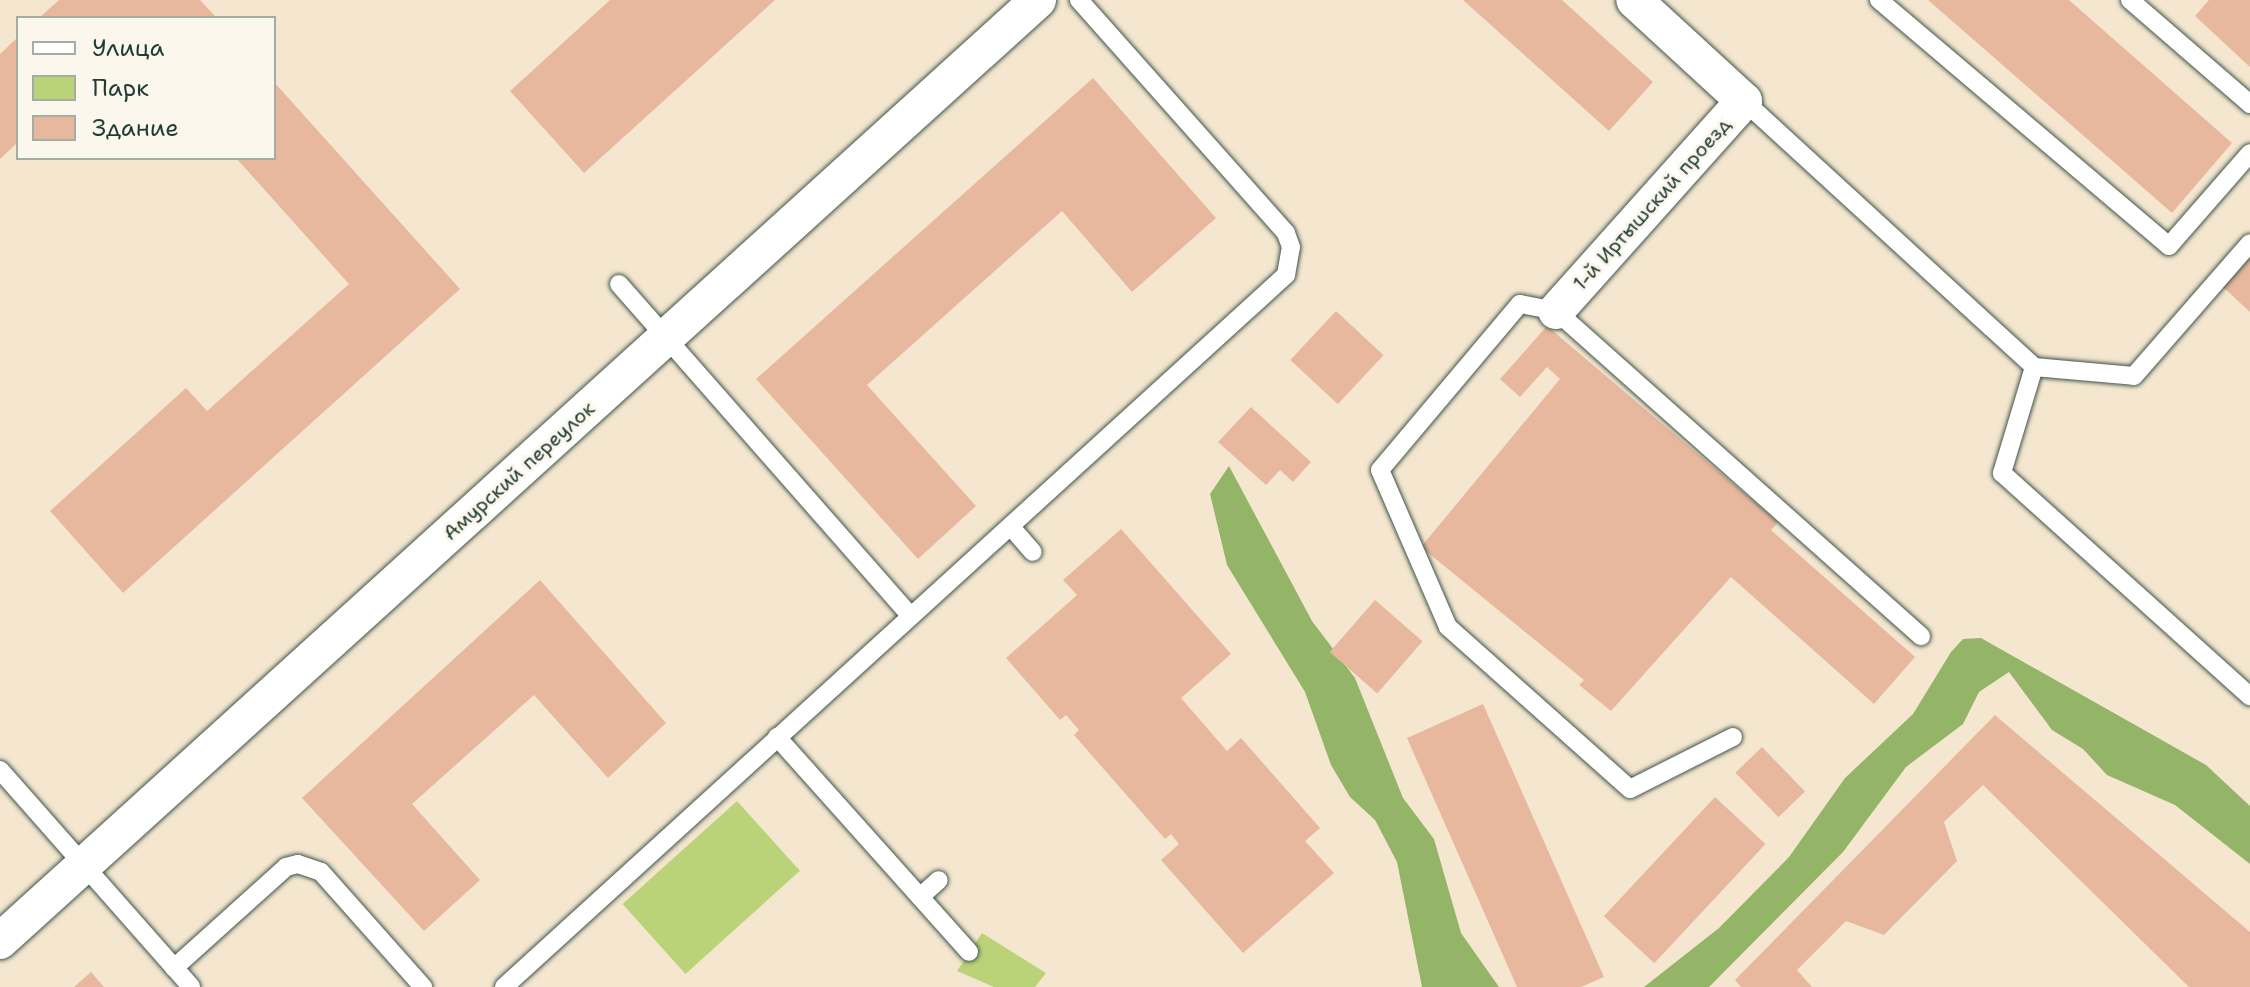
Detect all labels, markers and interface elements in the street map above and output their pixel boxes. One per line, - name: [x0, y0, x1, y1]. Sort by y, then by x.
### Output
- legend: [16, 16, 276, 160]
- text: Улица: [92, 32, 165, 64]
- text: Парк: [92, 72, 149, 104]
- text: Здание: [92, 112, 179, 144]
- street label: 1-й Иртышский проезд: [1568, 113, 1736, 295]
- street label: Амурский переулок: [438, 397, 600, 545]

